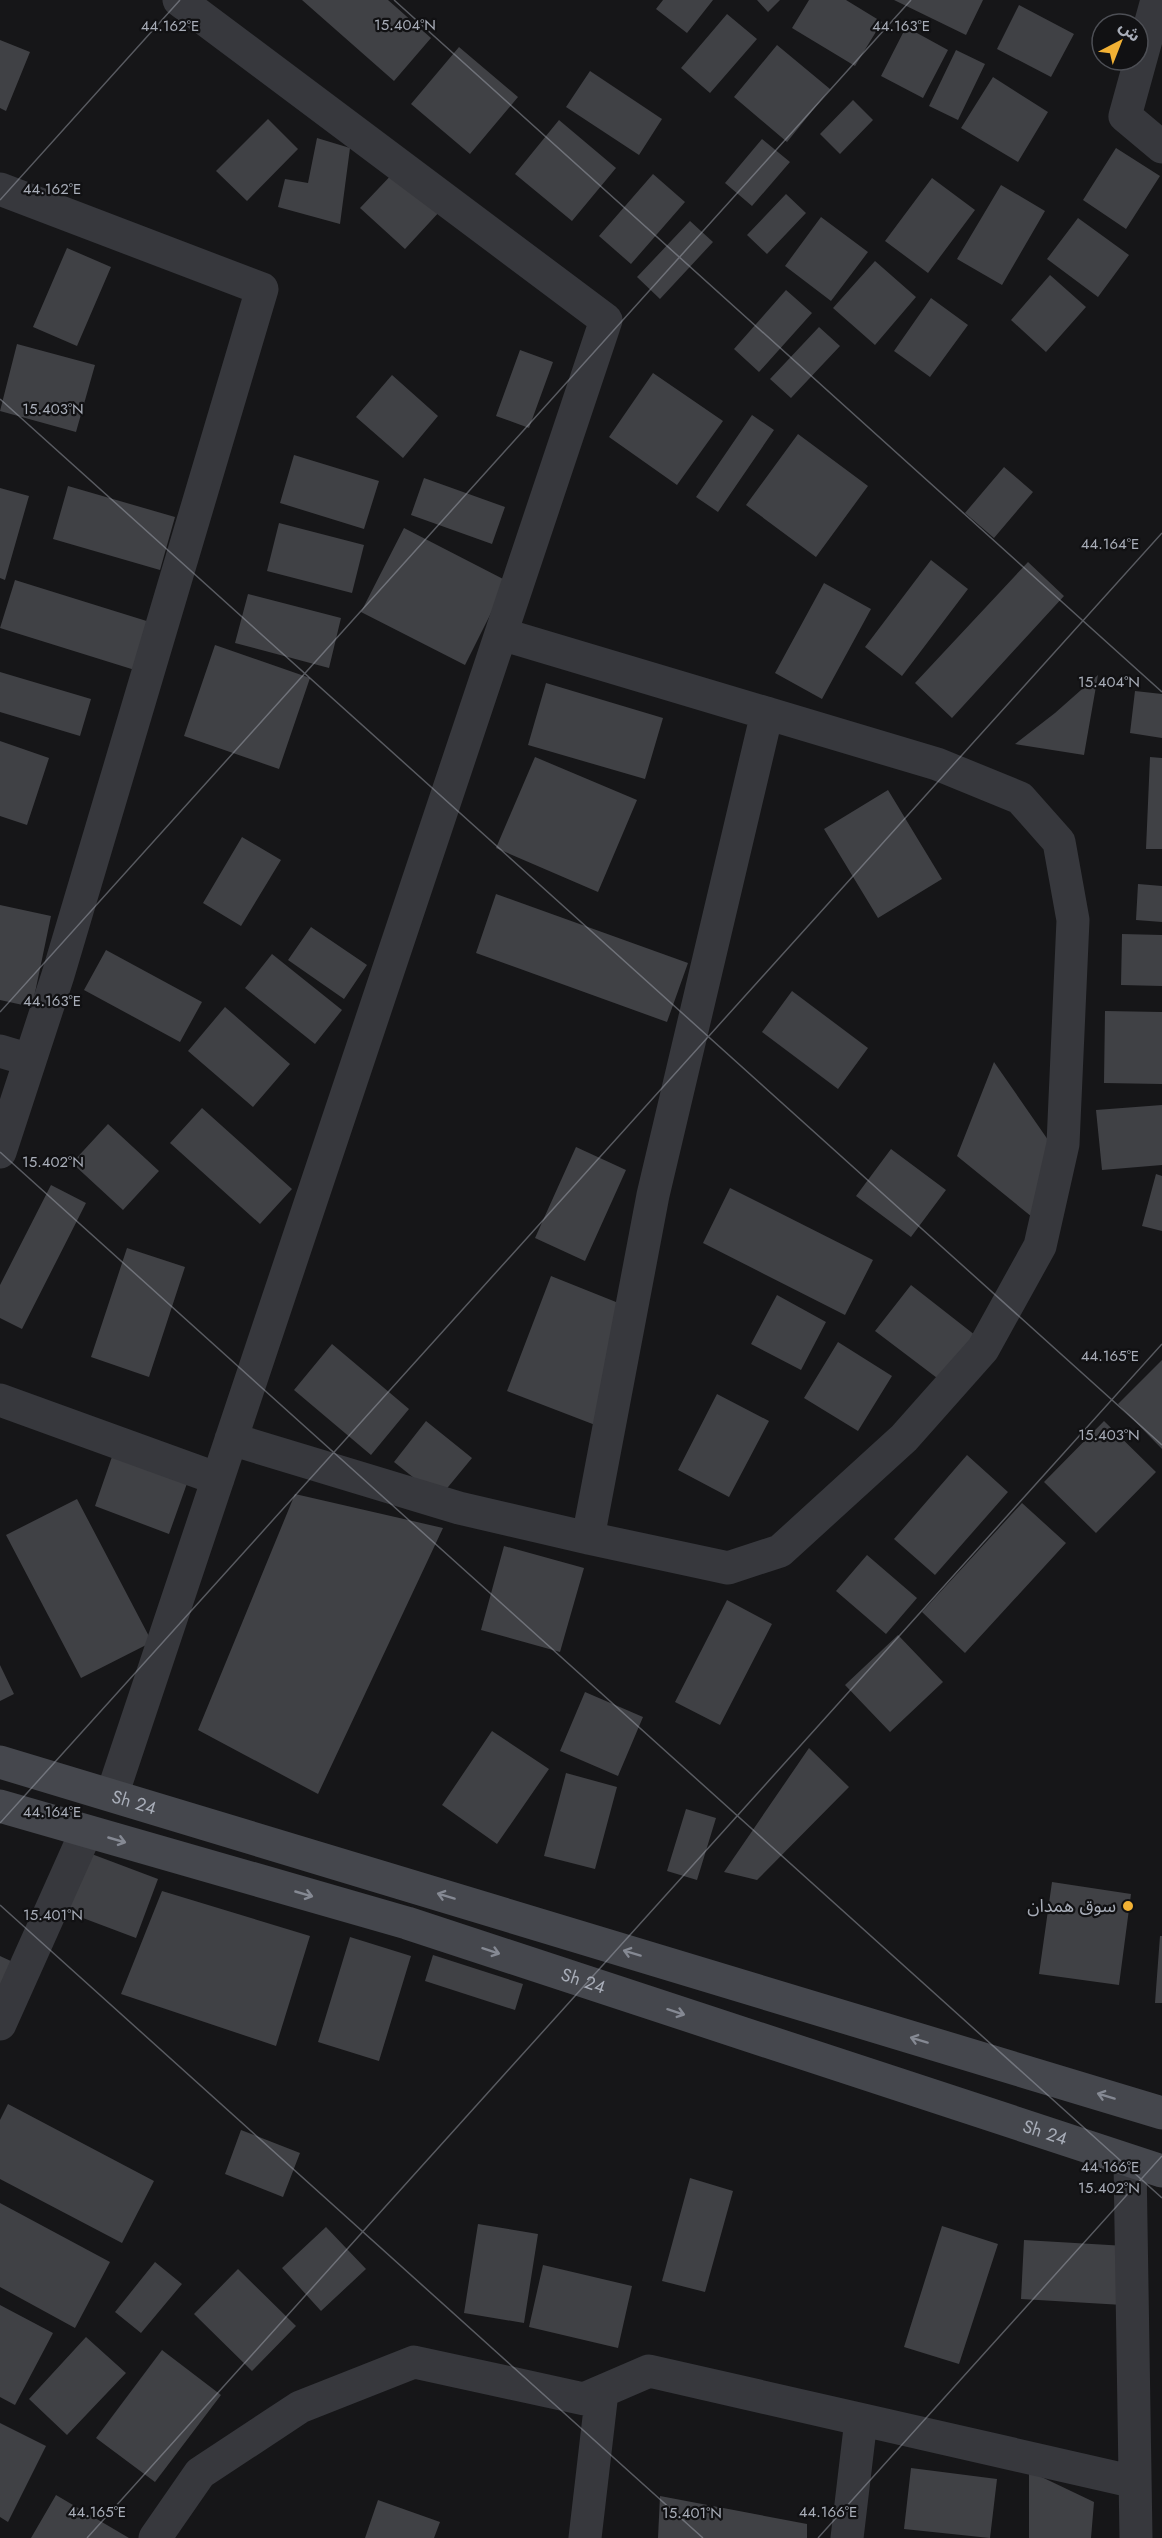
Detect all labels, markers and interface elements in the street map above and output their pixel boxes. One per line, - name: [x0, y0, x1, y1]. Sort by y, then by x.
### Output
- north arrow: [1090, 12, 1150, 72]
- text: 15.404°N: [374, 14, 436, 36]
- text: 44.162°E: [141, 15, 199, 37]
- text: 44.163°E: [872, 15, 930, 37]
- text: ش: [1114, 15, 1146, 47]
- text: 44.162°E: [23, 178, 81, 200]
- text: 15.403°N: [22, 398, 84, 420]
- text: 44.164°E: [1081, 533, 1139, 555]
- text: 15.404°N: [1078, 671, 1140, 693]
- text: 44.163°E: [23, 990, 81, 1012]
- text: 15.402°N: [22, 1151, 84, 1173]
- text: 44.165°E: [1081, 1345, 1139, 1367]
- text: 15.403°N: [1078, 1424, 1140, 1446]
- street label: Sh 24: [108, 1783, 160, 1822]
- text: 44.164°E: [23, 1801, 81, 1823]
- one-way arrow: [107, 1835, 126, 1846]
- one-way arrow: [294, 1889, 313, 1900]
- one-way arrow: [437, 1890, 456, 1901]
- place label: سوق همدان: [1027, 1893, 1116, 1919]
- marker: سوق همدان: [1121, 1899, 1135, 1913]
- text: 15.401°N: [23, 1904, 83, 1926]
- one-way arrow: [481, 1946, 500, 1957]
- one-way arrow: [623, 1947, 642, 1958]
- street label: Sh 24: [558, 1961, 609, 2000]
- one-way arrow: [666, 2007, 685, 2018]
- one-way arrow: [910, 2033, 929, 2044]
- one-way arrow: [1097, 2090, 1116, 2101]
- street label: Sh 24: [1019, 2113, 1071, 2152]
- text: 44.166°E: [1081, 2156, 1139, 2178]
- text: 15.402°N: [1078, 2177, 1140, 2199]
- text: 44.165°E: [68, 2501, 126, 2523]
- text: 44.166°E: [799, 2501, 857, 2523]
- text: 15.401°N: [662, 2502, 722, 2524]

